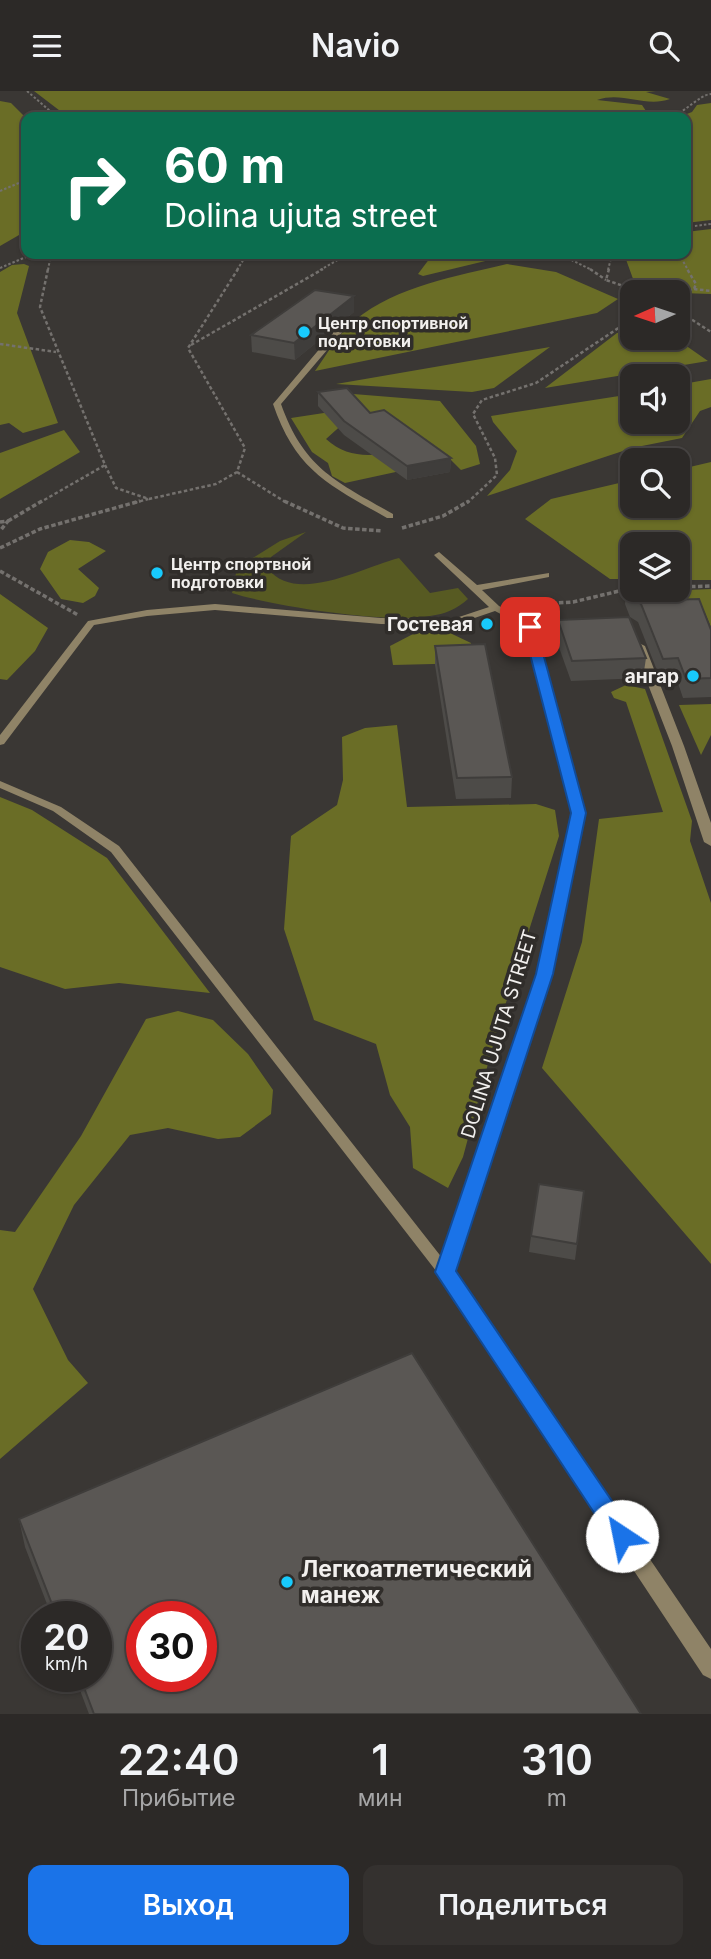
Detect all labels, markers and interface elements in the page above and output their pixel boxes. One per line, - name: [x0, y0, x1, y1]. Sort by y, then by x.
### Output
- text: Navio: [311, 26, 400, 65]
- icon: menu: [28, 27, 66, 65]
- icon: search: [645, 27, 683, 65]
- text: 60 m: [164, 136, 285, 195]
- icon: right: [49, 140, 140, 231]
- text: Dolina ujuta street: [164, 196, 438, 235]
- north arrow: [620, 280, 690, 350]
- map controls: [620, 280, 690, 602]
- place label: Центр спортивной подготовки: [318, 313, 468, 351]
- marker: Центр спортивной подготовки: [296, 324, 312, 340]
- button: sound: [620, 364, 690, 434]
- button: search: [620, 448, 690, 518]
- button: layers: [620, 532, 690, 602]
- place label: Центр спортвной подготовки: [171, 554, 311, 592]
- marker: Центр спортвной подготовки: [149, 565, 165, 581]
- pin: [500, 597, 560, 657]
- icon: arrive: [511, 608, 549, 646]
- place label: Гостевая: [387, 613, 473, 636]
- marker: Гостевая: [479, 616, 495, 632]
- place label: ангар: [625, 665, 679, 688]
- marker: ангар: [685, 668, 701, 684]
- street label: DOLINA UJUTA STREET: [456, 927, 542, 1141]
- position arrow: [585, 1499, 659, 1573]
- place label: Легкоатлетический манеж: [301, 1555, 532, 1609]
- marker: Легкоатлетический манеж: [279, 1574, 295, 1590]
- speed limit sign: 30: [126, 1601, 217, 1692]
- text: 20: [44, 1616, 89, 1658]
- text: km/h: [45, 1653, 88, 1674]
- text: 22:40: [118, 1734, 240, 1785]
- text: 1: [371, 1734, 389, 1785]
- text: 310: [521, 1734, 593, 1785]
- text: Прибытие: [122, 1784, 236, 1812]
- text: мин: [358, 1784, 403, 1812]
- text: m: [547, 1784, 567, 1812]
- button: Выход: [28, 1865, 349, 1945]
- button: Поделиться: [363, 1865, 683, 1945]

